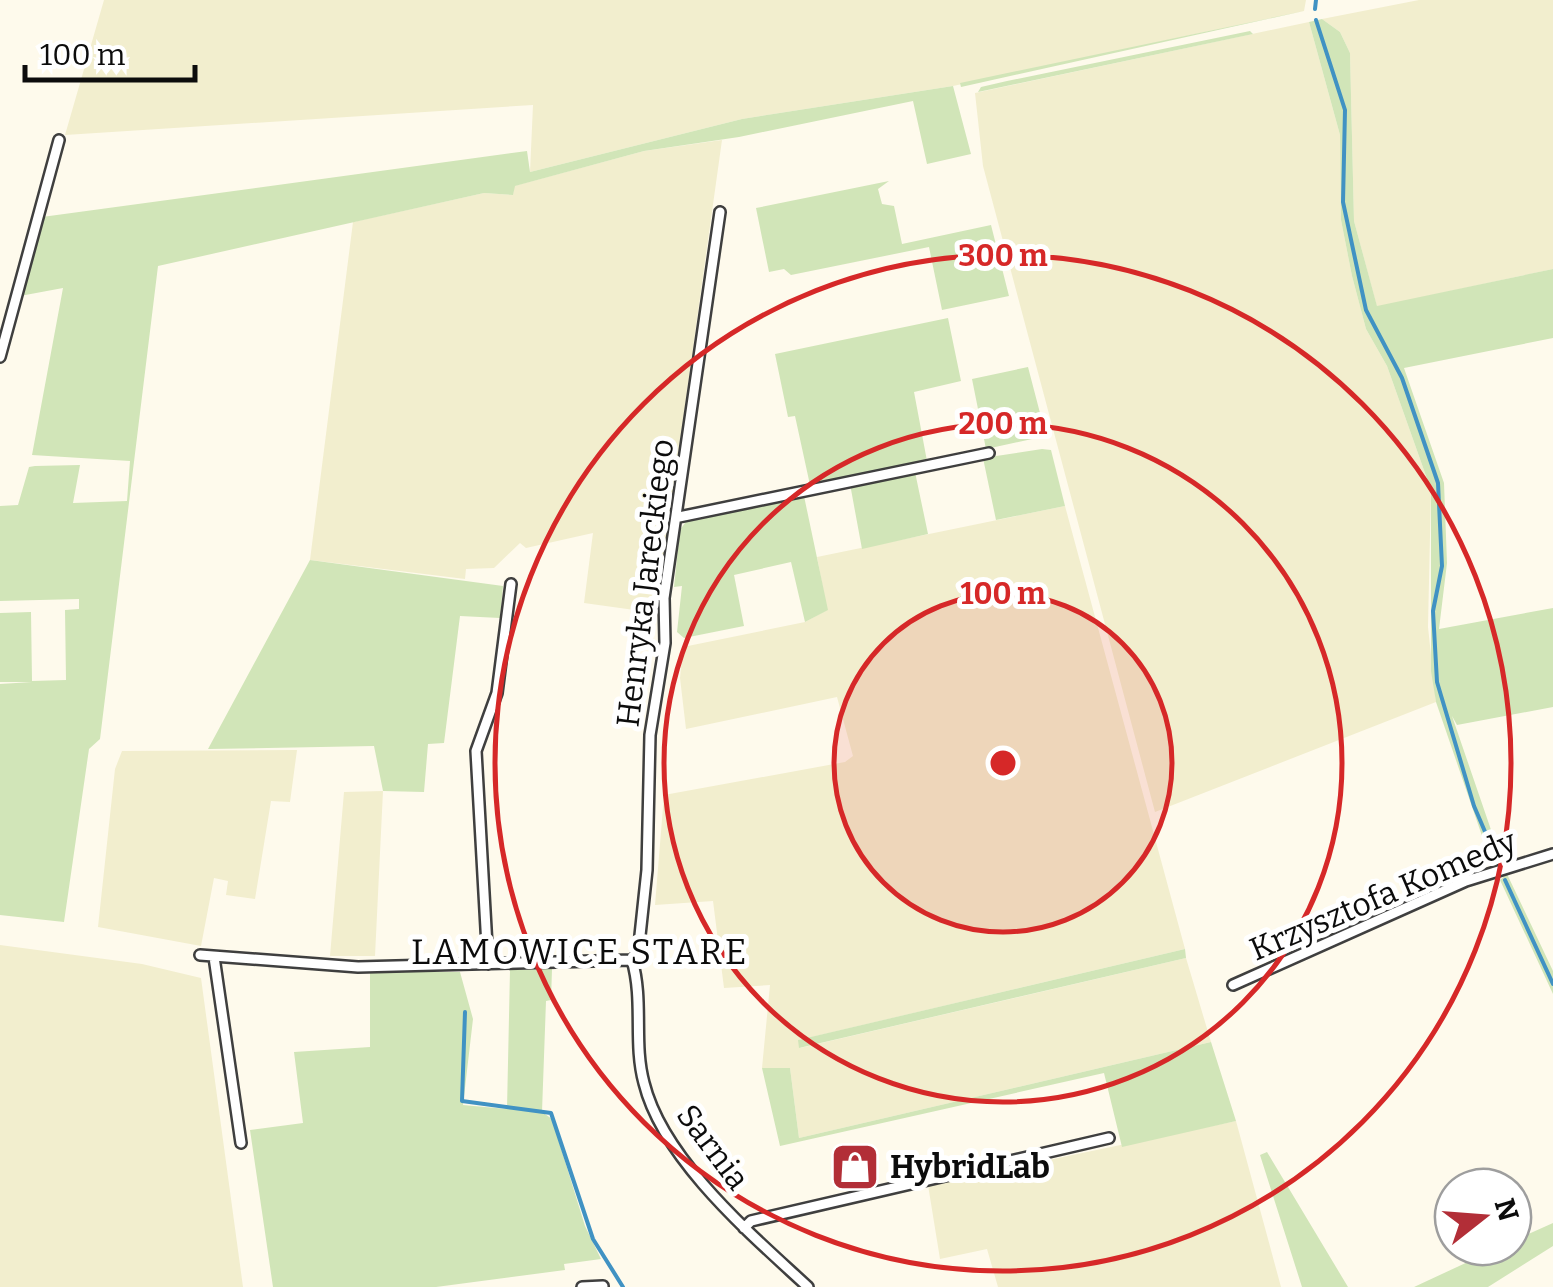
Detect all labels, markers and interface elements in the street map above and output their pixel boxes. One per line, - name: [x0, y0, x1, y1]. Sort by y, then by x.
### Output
- scale bar: [25, 20, 195, 82]
- text: 100 m: [40, 37, 126, 73]
- text: 300 m: [958, 238, 1048, 274]
- text: 200 m: [958, 406, 1048, 442]
- street label: Henryka Jareckiego: [608, 437, 682, 729]
- text: 100 m: [960, 576, 1046, 612]
- centre of rings: [985, 745, 1021, 781]
- street label: Krzysztofa Komedy: [1244, 821, 1523, 968]
- district label: LAMOWICE STARE: [411, 931, 749, 973]
- street label: Sarnia: [669, 1097, 757, 1197]
- shop icon: HybridLab: [829, 1141, 881, 1193]
- place label: HybridLab: [890, 1148, 1050, 1186]
- north arrow: [1433, 1167, 1533, 1267]
- text: N: [1487, 1195, 1525, 1225]

